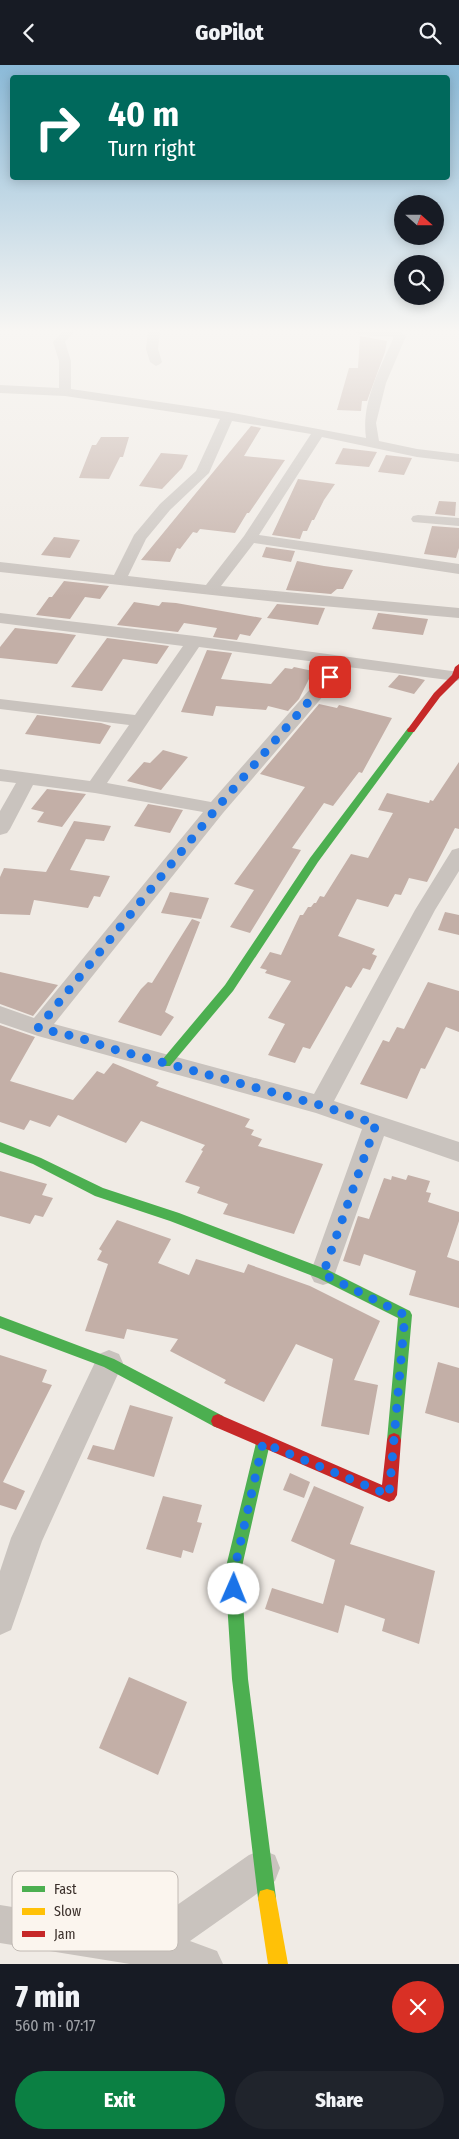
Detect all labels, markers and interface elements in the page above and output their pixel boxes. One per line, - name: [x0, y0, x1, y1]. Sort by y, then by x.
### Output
- icon: back: [15, 19, 43, 47]
- text: GoPilot: [195, 19, 264, 46]
- icon: search: [416, 19, 444, 47]
- text: 40 m: [108, 93, 179, 135]
- icon: right: [25, 95, 90, 160]
- text: Turn right: [108, 135, 196, 162]
- north arrow: [394, 195, 444, 245]
- map controls: [394, 195, 444, 305]
- button: search: [394, 255, 444, 305]
- pin: [309, 656, 351, 698]
- icon: arrive: [316, 663, 344, 691]
- position arrow: [207, 1562, 259, 1614]
- legend: [12, 1871, 178, 1951]
- text: Fast: [54, 1881, 77, 1898]
- text: Slow: [54, 1903, 81, 1920]
- text: Jam: [54, 1926, 75, 1943]
- text: 7 min: [15, 1979, 80, 2015]
- button: close: [392, 1981, 444, 2033]
- text: 560 m · 07:17: [15, 2016, 96, 2035]
- button: Exit: [15, 2071, 225, 2129]
- button: Share: [235, 2071, 444, 2129]

